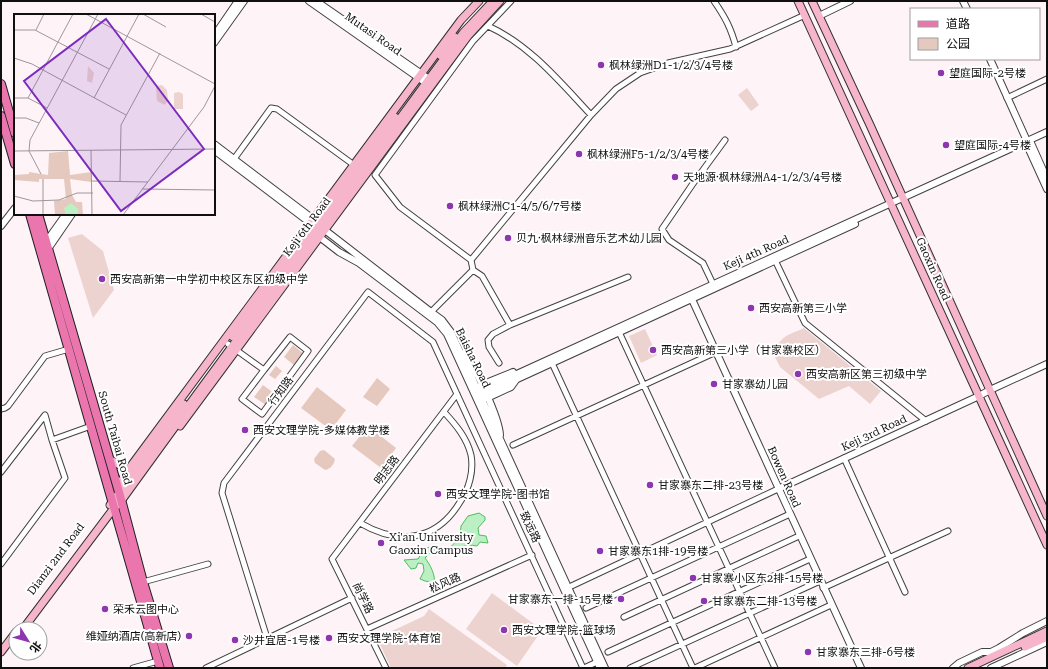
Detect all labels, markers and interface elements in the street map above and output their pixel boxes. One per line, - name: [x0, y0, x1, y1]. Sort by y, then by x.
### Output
- legend: [910, 8, 1040, 60]
- street label: Mutasi Road: [342, 10, 404, 58]
- inset map: [14, 14, 215, 215]
- text: 道路: [946, 17, 970, 31]
- text: 公园: [946, 37, 970, 51]
- place label: 枫林绿洲D1-1/2/3/4号楼: [609, 59, 733, 72]
- marker: 枫林绿洲D1-1/2/3/4号楼: [596, 60, 606, 70]
- place label: 望庭国际-2号楼: [949, 67, 1026, 80]
- marker: 望庭国际-2号楼: [936, 68, 946, 78]
- place label: 望庭国际-4号楼: [954, 139, 1031, 152]
- marker: 望庭国际-4号楼: [941, 140, 951, 150]
- place label: 枫林绿洲F5-1/2/3/4号楼: [587, 148, 709, 161]
- marker: 枫林绿洲F5-1/2/3/4号楼: [574, 149, 584, 159]
- place label: 天地源·枫林绿洲A4-1/2/3/4号楼: [683, 171, 842, 184]
- marker: 天地源·枫林绿洲A4-1/2/3/4号楼: [670, 172, 680, 182]
- street label: Keji 6th Road: [281, 195, 333, 259]
- place label: 枫林绿洲C1-4/5/6/7号楼: [458, 200, 581, 213]
- marker: 枫林绿洲C1-4/5/6/7号楼: [445, 201, 455, 211]
- place label: 贝九·枫林绿洲音乐艺术幼儿园: [516, 232, 662, 245]
- marker: 贝九·枫林绿洲音乐艺术幼儿园: [503, 233, 513, 243]
- street label: Keji 4th Road: [721, 233, 791, 273]
- street label: Gaoxin Road: [913, 235, 953, 303]
- place label: 西安高新第一中学初中校区东区初级中学: [110, 273, 308, 286]
- marker: 西安高新第一中学初中校区东区初级中学: [97, 274, 107, 284]
- place label: 西安高新第三小学: [759, 302, 847, 315]
- marker: 西安高新第三小学: [746, 303, 756, 313]
- street label: Baisha Road: [453, 326, 493, 390]
- place label: 西安高新第三小学（甘家寨校区）: [661, 344, 826, 357]
- marker: 西安高新第三小学（甘家寨校区）: [648, 345, 658, 355]
- place label: 西安高新区第三初级中学: [806, 368, 927, 381]
- marker: 西安高新区第三初级中学: [793, 369, 803, 379]
- street label: 行知路: [266, 374, 296, 408]
- place label: 甘家寨幼儿园: [722, 378, 788, 391]
- marker: 甘家寨幼儿园: [709, 379, 719, 389]
- street label: South Taibai Road: [95, 390, 135, 486]
- street label: Keji 3rd Road: [839, 412, 909, 454]
- place label: 西安文理学院-多媒体教学楼: [253, 424, 390, 437]
- marker: 西安文理学院-多媒体教学楼: [240, 425, 250, 435]
- street label: Bowen Road: [765, 444, 803, 510]
- street label: 明志路: [372, 453, 402, 487]
- place label: 甘家寨东二排-23号楼: [658, 479, 763, 492]
- marker: 甘家寨东二排-23号楼: [645, 480, 655, 490]
- place label: 西安文理学院-图书馆: [446, 488, 550, 501]
- marker: 西安文理学院-图书馆: [433, 489, 443, 499]
- street label: 致远路: [517, 509, 543, 545]
- street label: Dianzi 2nd Road: [25, 520, 87, 598]
- place label: Xi'an University Gaoxin Campus: [389, 531, 474, 557]
- marker: Xi'an University Gaoxin Campus: [376, 538, 386, 548]
- place label: 甘家寨东1排-19号楼: [608, 545, 708, 558]
- marker: 甘家寨东1排-19号楼: [595, 546, 605, 556]
- street label: 松风路: [427, 570, 463, 596]
- place label: 甘家寨小区东2排-15号楼: [701, 572, 823, 585]
- marker: 甘家寨小区东2排-15号楼: [688, 573, 698, 583]
- street label: 尚学路: [350, 580, 376, 616]
- place label: 甘家寨东一排-15号楼: [508, 593, 613, 606]
- marker: 甘家寨东一排-15号楼: [616, 594, 626, 604]
- place label: 甘家寨东二排-13号楼: [712, 595, 817, 608]
- marker: 甘家寨东二排-13号楼: [699, 596, 709, 606]
- place label: 荣禾云图中心: [113, 603, 179, 616]
- marker: 荣禾云图中心: [100, 604, 110, 614]
- north arrow: [8, 621, 48, 661]
- place label: 西安文理学院-篮球场: [512, 624, 616, 637]
- marker: 西安文理学院-篮球场: [499, 625, 509, 635]
- place label: 维娅纳酒店(高新店): [86, 630, 181, 643]
- marker: 维娅纳酒店(高新店): [184, 631, 194, 641]
- place label: 西安文理学院-体育馆: [337, 632, 441, 645]
- marker: 西安文理学院-体育馆: [324, 633, 334, 643]
- place label: 沙井宜居-1号楼: [243, 634, 320, 647]
- marker: 沙井宜居-1号楼: [230, 635, 240, 645]
- text: 北: [27, 638, 44, 655]
- place label: 甘家寨东三排-6号楼: [816, 646, 915, 659]
- marker: 甘家寨东三排-6号楼: [803, 647, 813, 657]

